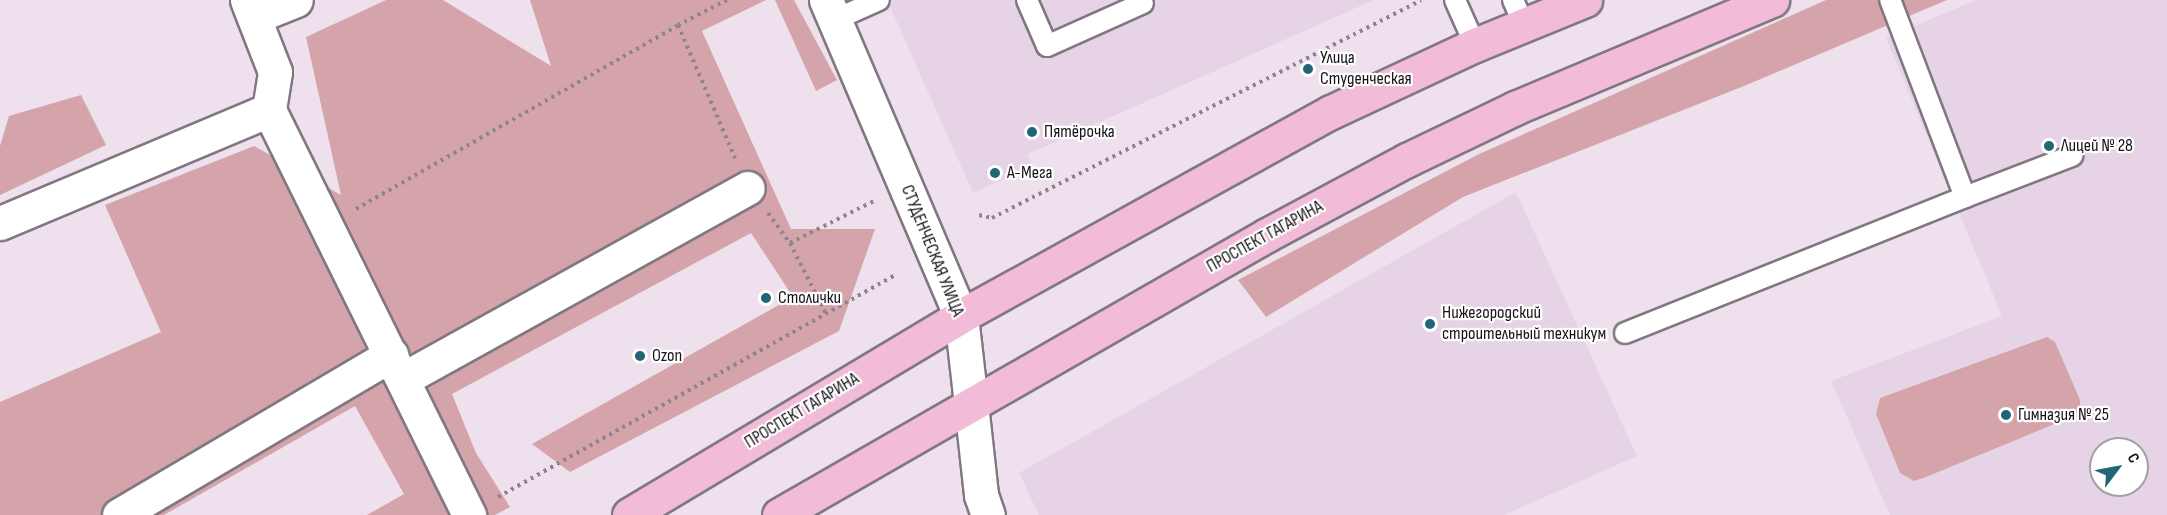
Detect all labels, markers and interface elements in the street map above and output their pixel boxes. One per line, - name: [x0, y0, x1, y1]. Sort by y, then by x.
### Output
- place label: Улица Студенческая: [1320, 48, 1412, 90]
- marker: Улица Студенческая: [1301, 62, 1315, 76]
- place label: Пятёрочка: [1044, 121, 1115, 143]
- marker: Пятёрочка: [1025, 125, 1039, 139]
- place label: Лицей № 28: [2061, 135, 2133, 157]
- marker: Лицей № 28: [2042, 139, 2056, 153]
- place label: А-Мега: [1007, 162, 1052, 184]
- marker: А-Мега: [988, 166, 1002, 180]
- street label: СТУДЕНЧЕСКАЯ УЛИЦА: [896, 182, 968, 320]
- street label: ПРОСПЕКТ ГАГАРИНА: [1203, 196, 1327, 278]
- place label: Столички: [778, 287, 841, 309]
- marker: Столички: [759, 291, 773, 305]
- place label: Нижегородский строительный техникум: [1442, 303, 1606, 346]
- marker: Нижегородский строительный техникум: [1423, 317, 1437, 331]
- place label: Ozon: [652, 345, 682, 367]
- marker: Ozon: [633, 349, 647, 363]
- street label: ПРОСПЕКТ ГАГАРИНА: [741, 368, 863, 454]
- place label: Гимназия № 25: [2018, 404, 2109, 426]
- marker: Гимназия № 25: [1999, 408, 2013, 422]
- north arrow: [2089, 437, 2149, 497]
- text: С: [2123, 450, 2143, 467]

